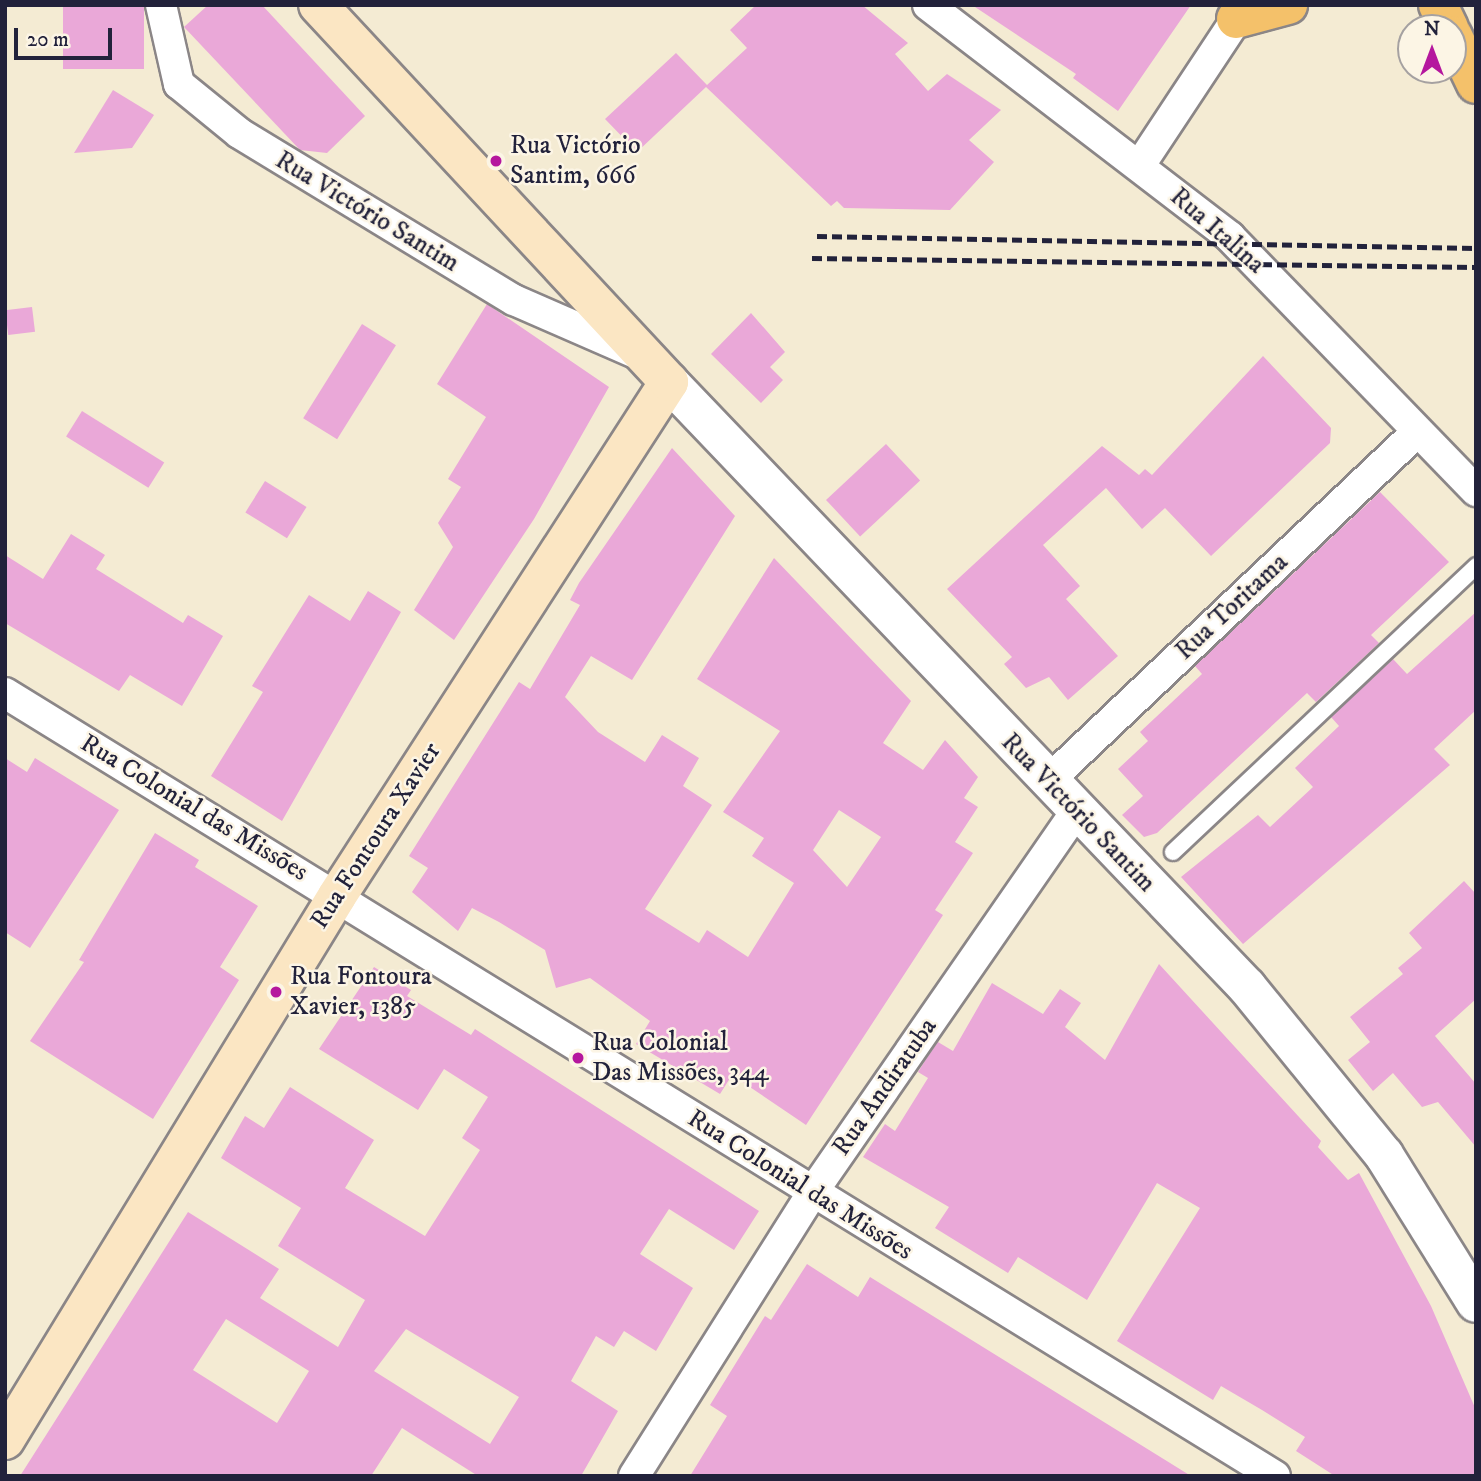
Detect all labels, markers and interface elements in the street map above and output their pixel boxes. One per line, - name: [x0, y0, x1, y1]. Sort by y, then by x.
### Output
- scale bar: [18, 14, 116, 58]
- north arrow: [1397, 14, 1467, 84]
- text: N: [1424, 18, 1440, 41]
- text: 20 m: [27, 27, 69, 53]
- place label: Rua Victório Santim, 666: [510, 130, 641, 192]
- street label: Rua Victório Santim: [269, 145, 465, 279]
- marker: Rua Victório Santim, 666: [488, 153, 504, 169]
- street label: Rua Italina: [1163, 181, 1271, 281]
- street label: Rua Toritama: [1169, 547, 1295, 667]
- street label: Rua Victório Santim: [994, 727, 1162, 899]
- street label: Rua Colonial das Missões: [75, 728, 313, 888]
- street label: Rua Fontoura Xavier: [304, 737, 448, 935]
- place label: Rua Fontoura Xavier, 1385: [290, 961, 432, 1023]
- marker: Rua Fontoura Xavier, 1385: [268, 984, 284, 1000]
- street label: Rua Andiratuba: [826, 1012, 944, 1162]
- place label: Rua Colonial Das Missões, 344: [592, 1027, 769, 1088]
- marker: Rua Colonial Das Missões, 344: [570, 1050, 586, 1066]
- street label: Rua Colonial das Missões: [682, 1103, 918, 1267]

